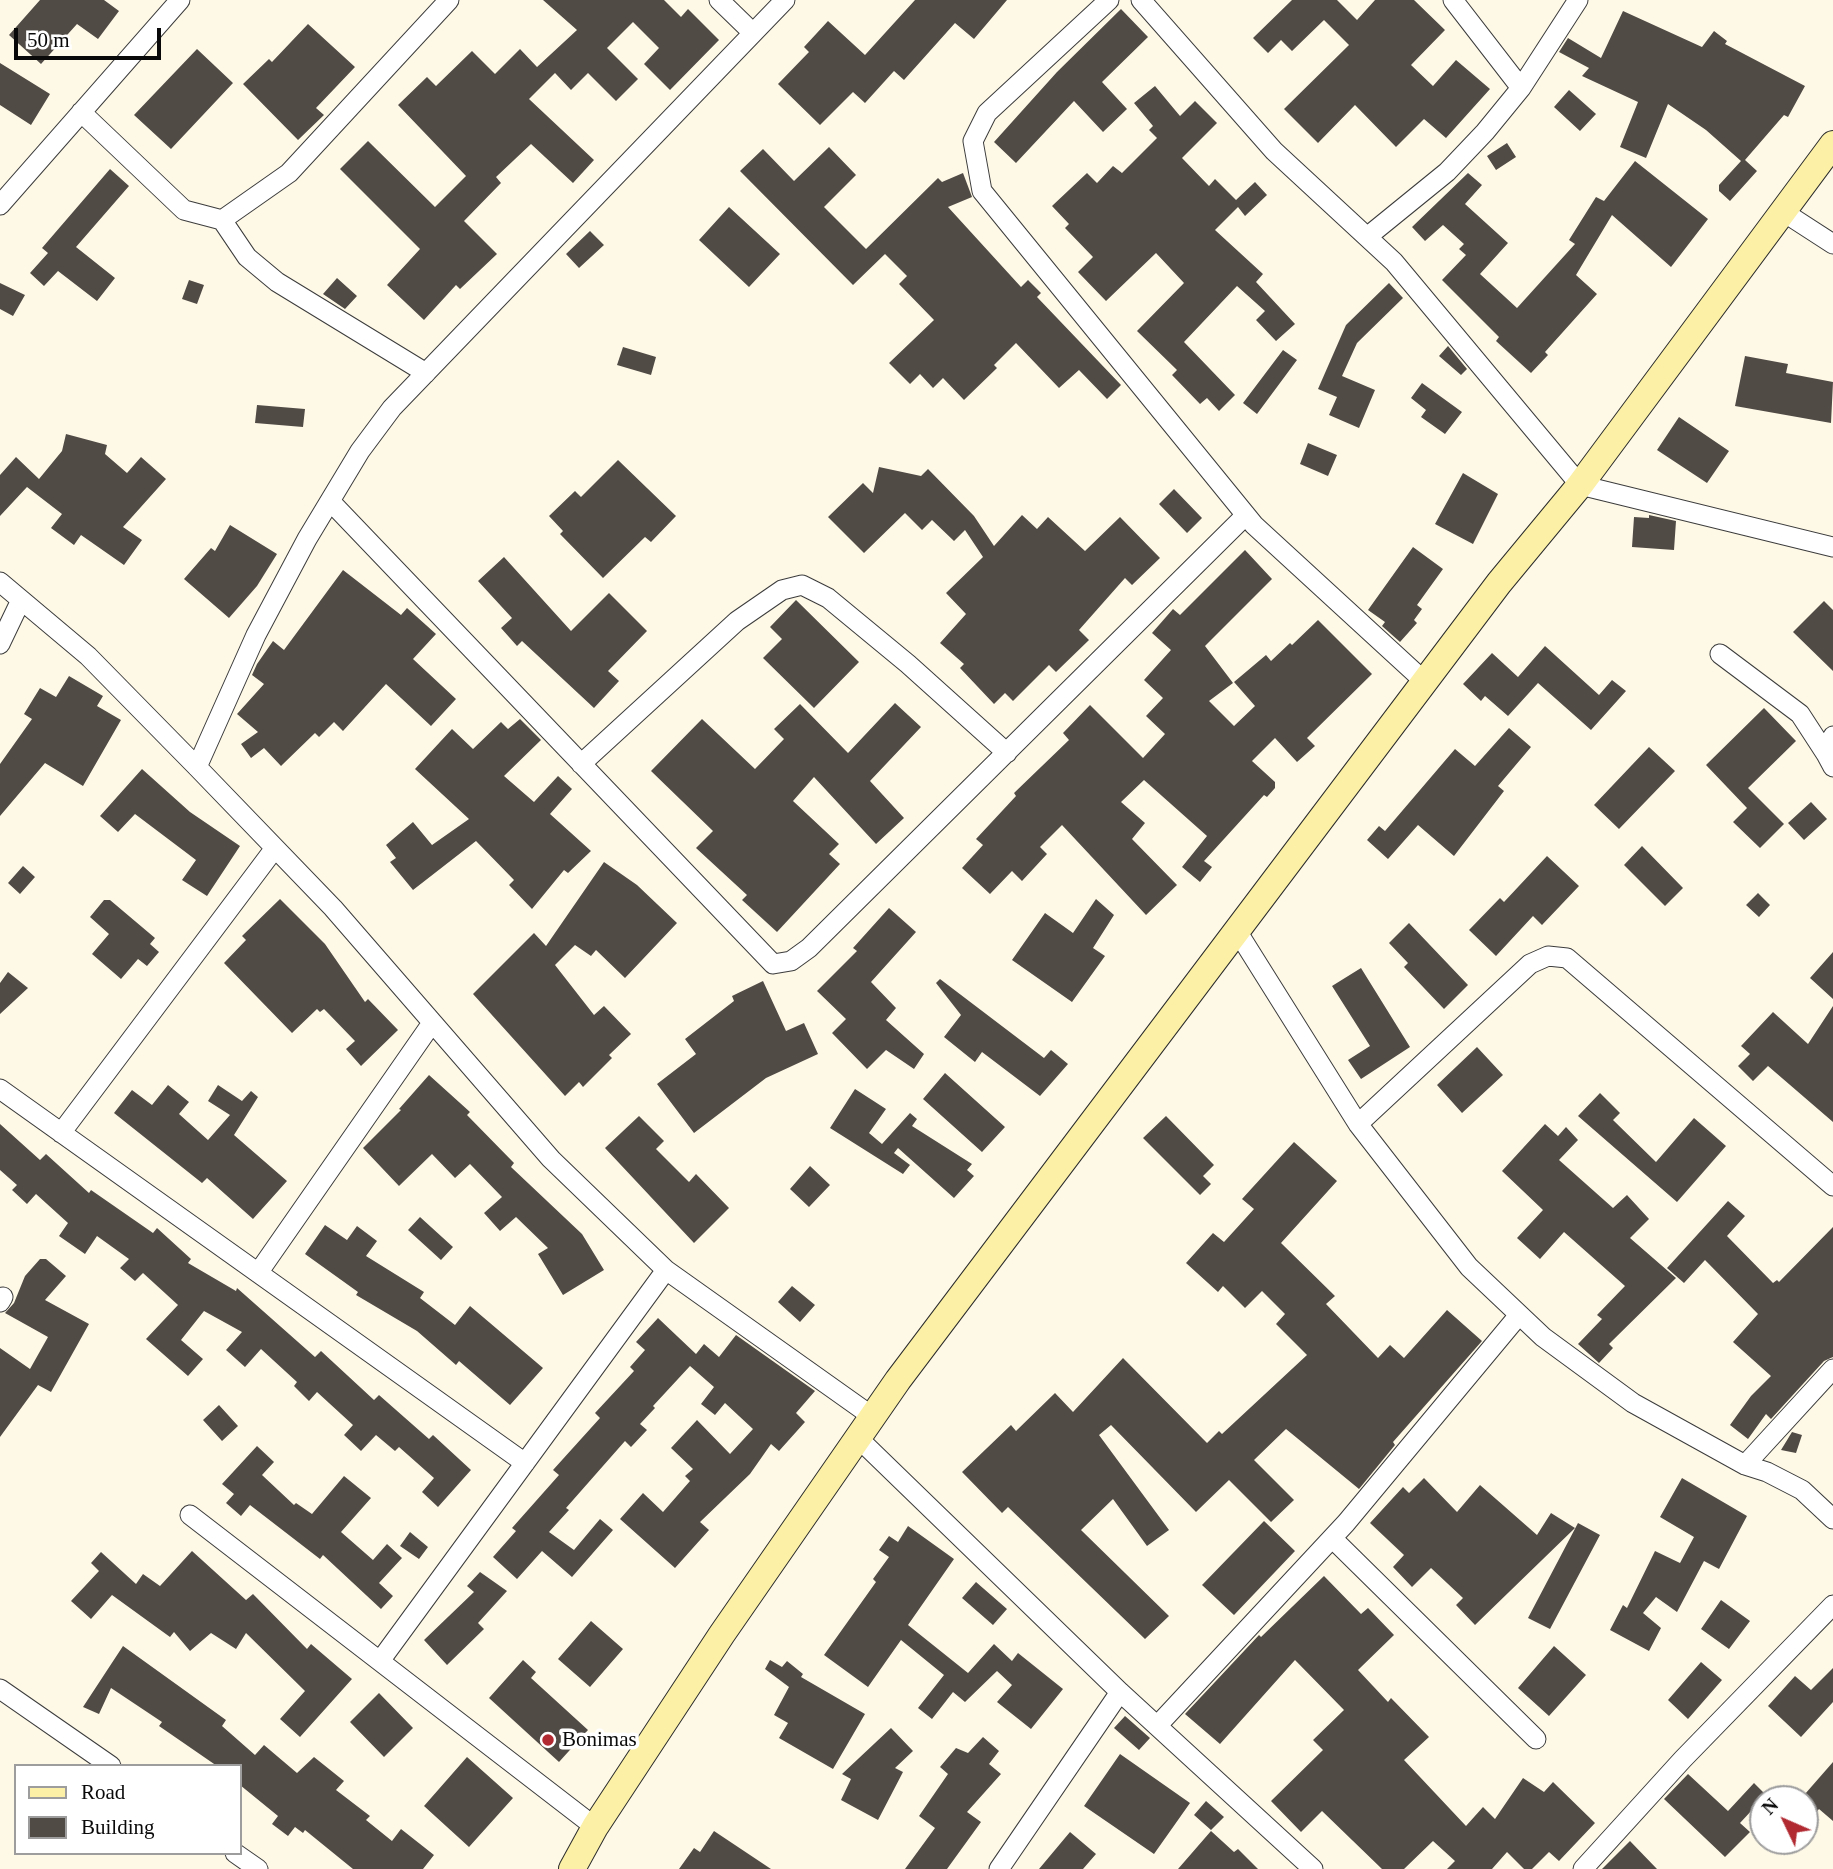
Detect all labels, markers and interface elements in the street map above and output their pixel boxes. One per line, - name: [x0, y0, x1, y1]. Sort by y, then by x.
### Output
- scale bar: [18, 14, 164, 58]
- text: 50 m: [27, 28, 70, 52]
- place label: Bonimas: [562, 1727, 637, 1753]
- marker: Bonimas: [540, 1732, 556, 1748]
- legend: [14, 1764, 242, 1855]
- text: Road: [81, 1780, 125, 1804]
- north arrow: [1749, 1785, 1819, 1855]
- text: N: [1758, 1794, 1782, 1819]
- text: Building: [81, 1815, 155, 1839]

